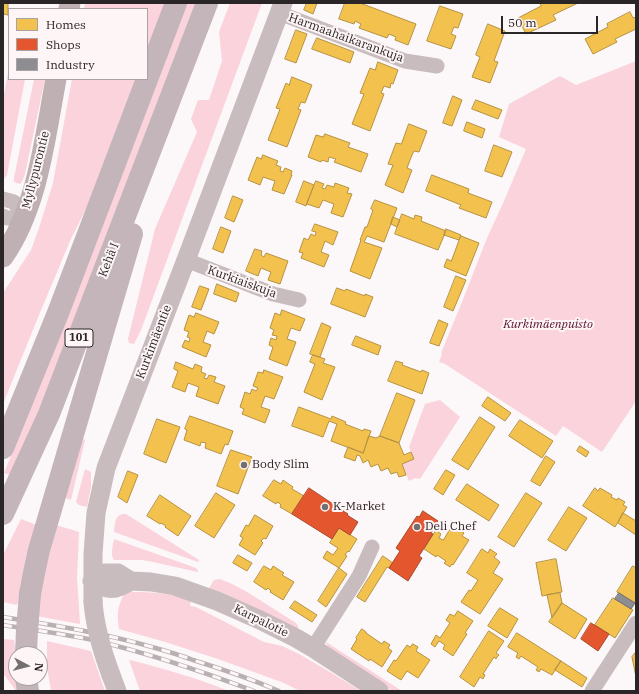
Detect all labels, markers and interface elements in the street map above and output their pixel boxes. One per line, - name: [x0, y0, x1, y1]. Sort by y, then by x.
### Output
- legend: [8, 8, 148, 80]
- scale bar: [503, 8, 600, 34]
- street label: Harmaahaikarankuja: [287, 10, 405, 66]
- text: 50 m: [508, 15, 537, 30]
- text: Homes: [46, 17, 86, 32]
- text: Shops: [46, 37, 81, 52]
- text: Industry: [46, 57, 95, 72]
- street label: Myllypurontie: [19, 130, 53, 210]
- street label: Kehä I: [96, 241, 122, 279]
- street label: Kurkiaiskuja: [206, 263, 278, 301]
- street label: Kurkimäentie: [133, 303, 175, 381]
- park label: Kurkimäenpuisto: [503, 318, 593, 332]
- road number: 101: [65, 329, 93, 347]
- place label: Body Slim: [252, 458, 309, 472]
- marker: Body Slim: [239, 460, 249, 470]
- place label: K-Market: [333, 500, 385, 514]
- marker: K-Market: [320, 502, 330, 512]
- place label: Deli Chef: [425, 520, 476, 534]
- marker: Deli Chef: [412, 522, 422, 532]
- street label: Karpalotie: [231, 602, 291, 640]
- north arrow: [8, 646, 48, 686]
- text: N: [31, 662, 46, 673]

